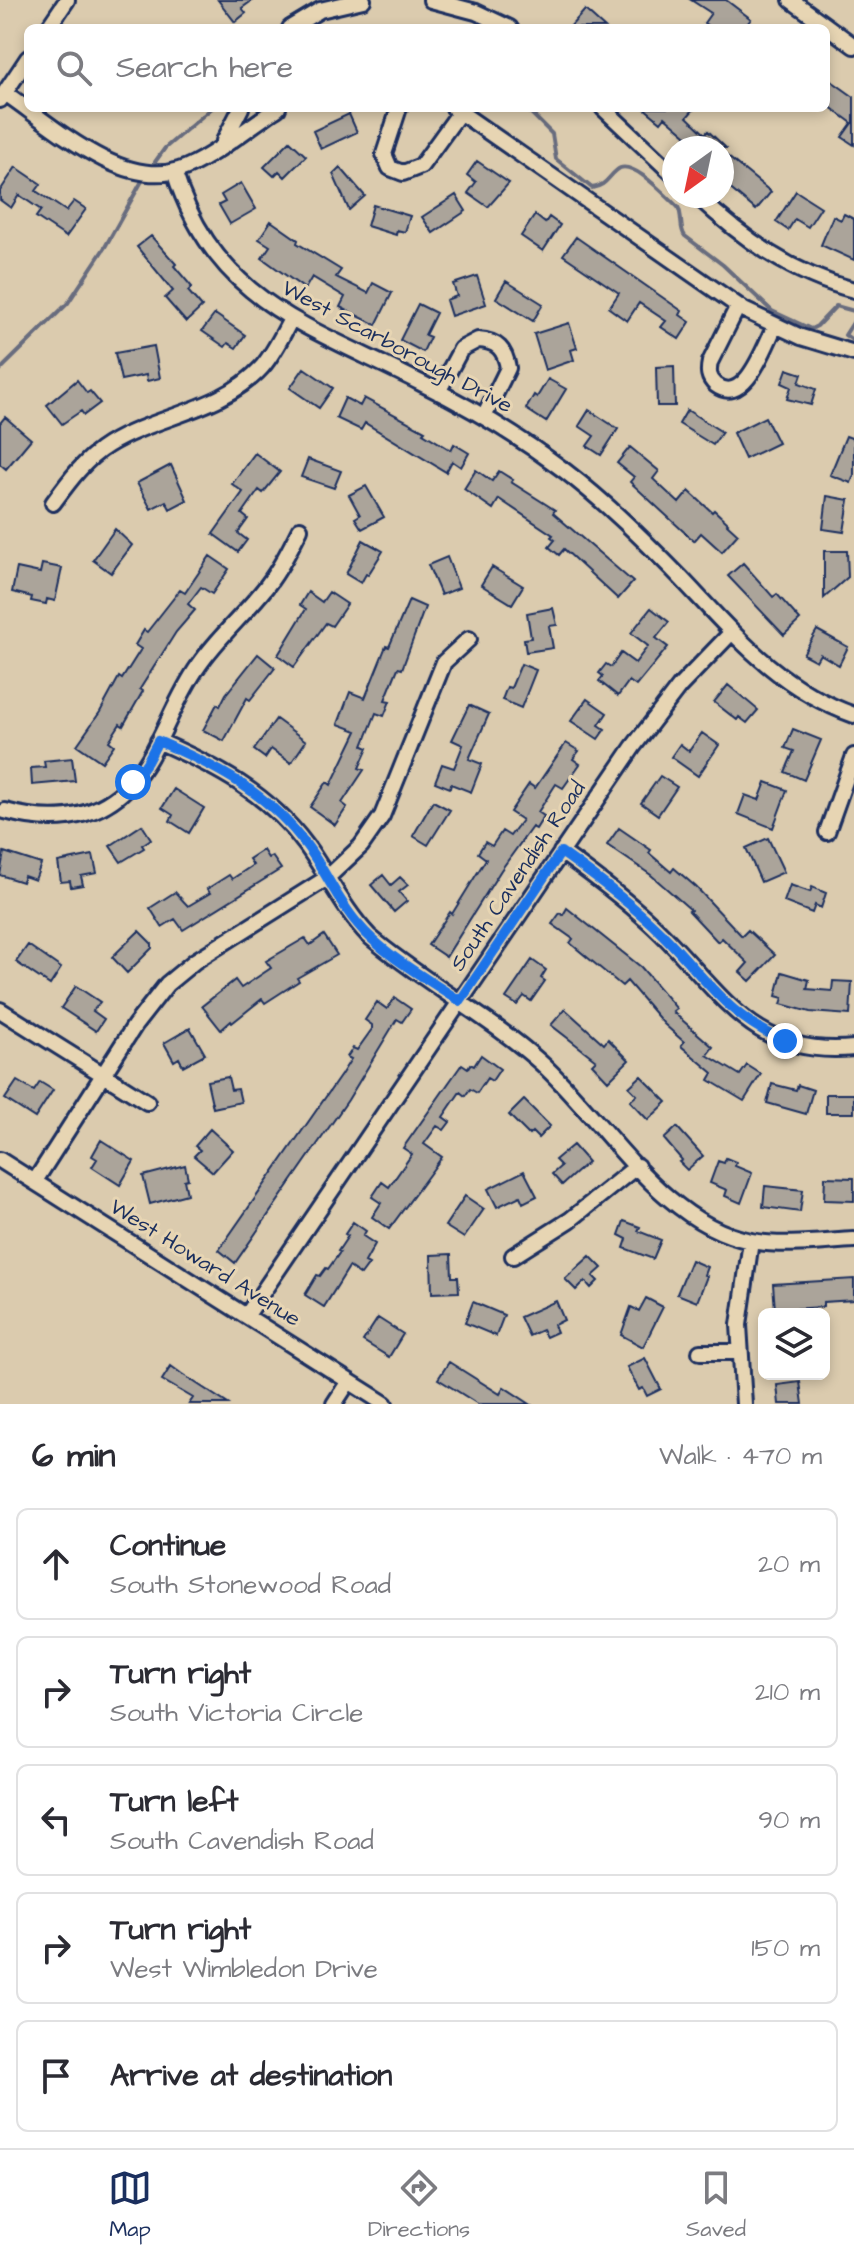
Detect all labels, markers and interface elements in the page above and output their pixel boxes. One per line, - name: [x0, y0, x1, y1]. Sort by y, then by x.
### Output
- search box: [24, 24, 830, 112]
- icon: search: [52, 46, 96, 90]
- text: Search here: [116, 47, 293, 89]
- north arrow: [662, 136, 734, 208]
- street label: West Scarborough Drive: [276, 273, 518, 422]
- route start: [115, 764, 151, 800]
- street label: South Cavendish Road: [443, 775, 593, 977]
- route end: [767, 1023, 803, 1059]
- street label: West Howard Avenue: [104, 1192, 306, 1334]
- map controls: [758, 1308, 830, 1380]
- button: layers: [758, 1308, 830, 1380]
- text: 6 min: [32, 1432, 116, 1480]
- text: Walk · 470 m: [659, 1438, 822, 1474]
- text: Continue: [110, 1525, 226, 1567]
- icon: ahead: [34, 1542, 78, 1586]
- text: 20 m: [758, 1546, 820, 1582]
- text: South Stonewood Road: [110, 1567, 391, 1603]
- text: Turn right: [110, 1653, 251, 1695]
- icon: right: [34, 1670, 78, 1714]
- text: 210 m: [755, 1674, 820, 1710]
- text: South Victoria Circle: [110, 1695, 363, 1731]
- text: Turn left: [110, 1781, 238, 1823]
- icon: left: [34, 1798, 78, 1842]
- text: 90 m: [758, 1802, 820, 1838]
- text: South Cavendish Road: [110, 1823, 374, 1859]
- text: Turn right: [110, 1909, 251, 1951]
- icon: right: [34, 1926, 78, 1970]
- text: 150 m: [751, 1930, 820, 1966]
- text: West Wimbledon Drive: [110, 1951, 378, 1987]
- icon: arrive: [34, 2054, 78, 2098]
- text: Arrive at destination: [110, 2055, 392, 2097]
- tab: Map: [108, 2166, 152, 2245]
- tab: Directions: [368, 2166, 470, 2245]
- tab: Saved: [686, 2166, 746, 2245]

